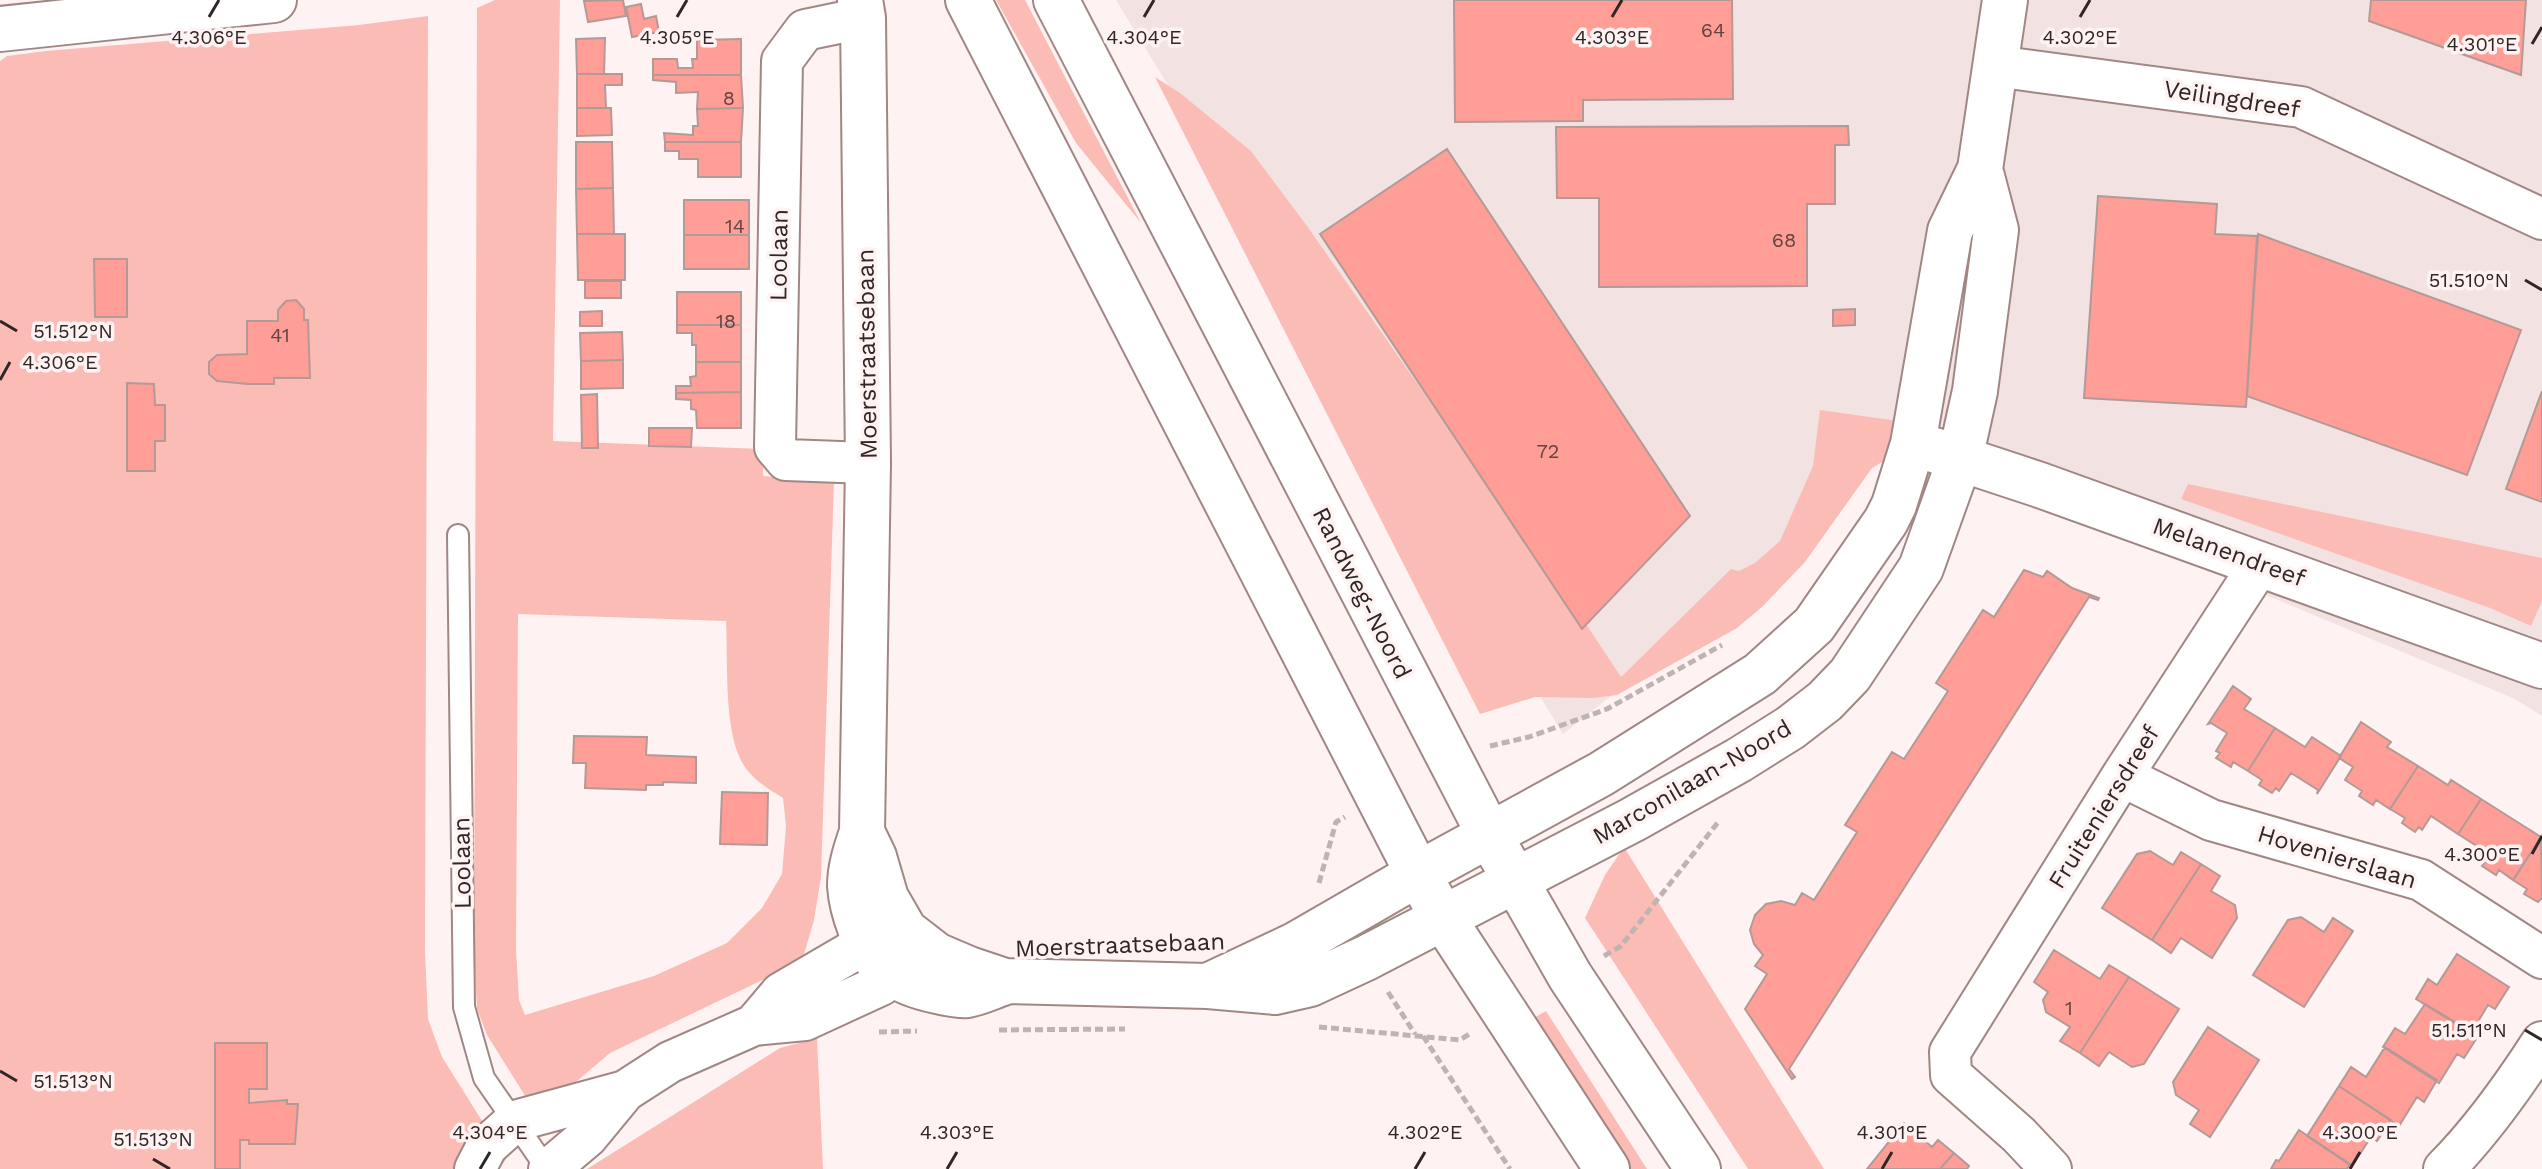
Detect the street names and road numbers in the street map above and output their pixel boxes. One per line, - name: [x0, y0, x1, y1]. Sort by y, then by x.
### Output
- street label: Veilingdreef: [2162, 74, 2303, 124]
- street label: Loolaan: [764, 209, 794, 301]
- street label: Moerstraatsebaan: [851, 249, 883, 459]
- street label: Randweg-Noord: [1307, 503, 1417, 683]
- street label: Melanendreef: [2149, 511, 2310, 593]
- street label: Marconilaan-Noord: [1588, 714, 1796, 850]
- street label: Fruiteniersdreef: [2043, 720, 2166, 894]
- street label: Loolaan: [447, 817, 477, 909]
- street label: Hovenierslaan: [2254, 820, 2420, 894]
- street label: Moerstraatsebaan: [1014, 927, 1226, 963]

